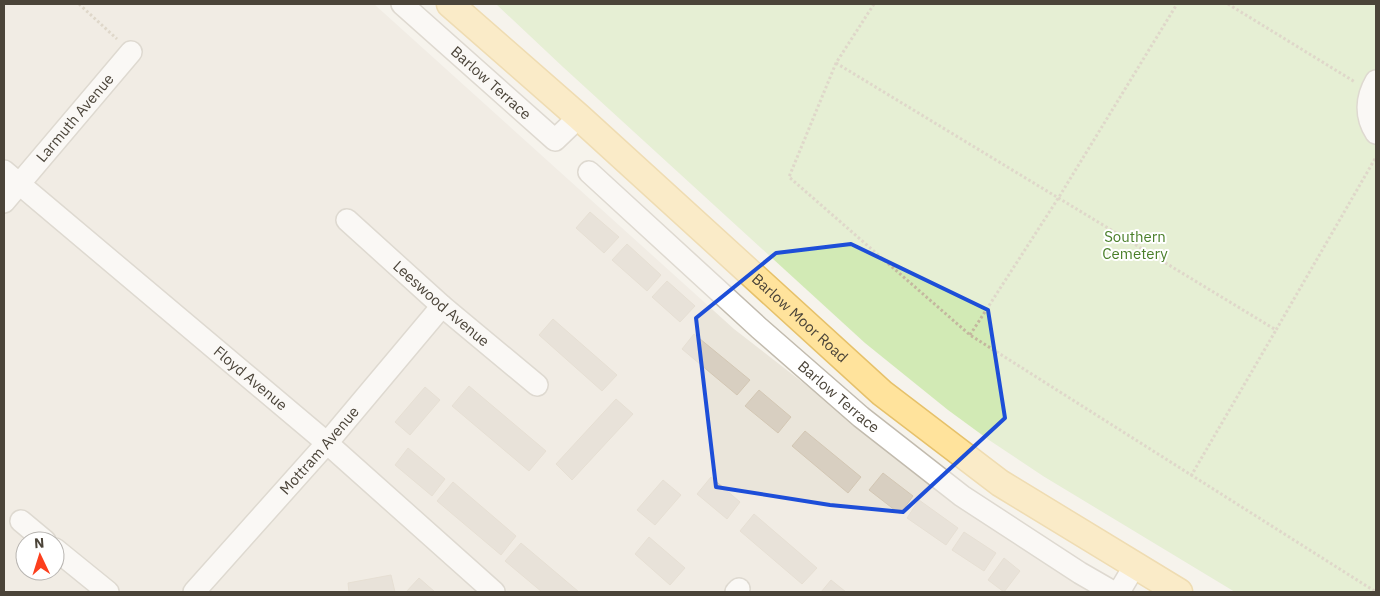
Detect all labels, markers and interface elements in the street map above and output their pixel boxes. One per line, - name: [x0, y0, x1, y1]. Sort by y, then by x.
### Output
- street label: Barlow Terrace: [447, 42, 535, 123]
- street label: Larmuth Avenue: [32, 70, 118, 166]
- park label: Southern Cemetery: [1102, 227, 1168, 263]
- street label: Leeswood Avenue: [389, 256, 494, 350]
- street label: Barlow Moor Road: [748, 269, 852, 366]
- street label: Floyd Avenue: [210, 342, 291, 414]
- street label: Barlow Terrace: [794, 356, 883, 437]
- street label: Mottram Avenue: [275, 402, 363, 499]
- north arrow: [15, 531, 65, 581]
- text: N: [33, 534, 45, 552]

